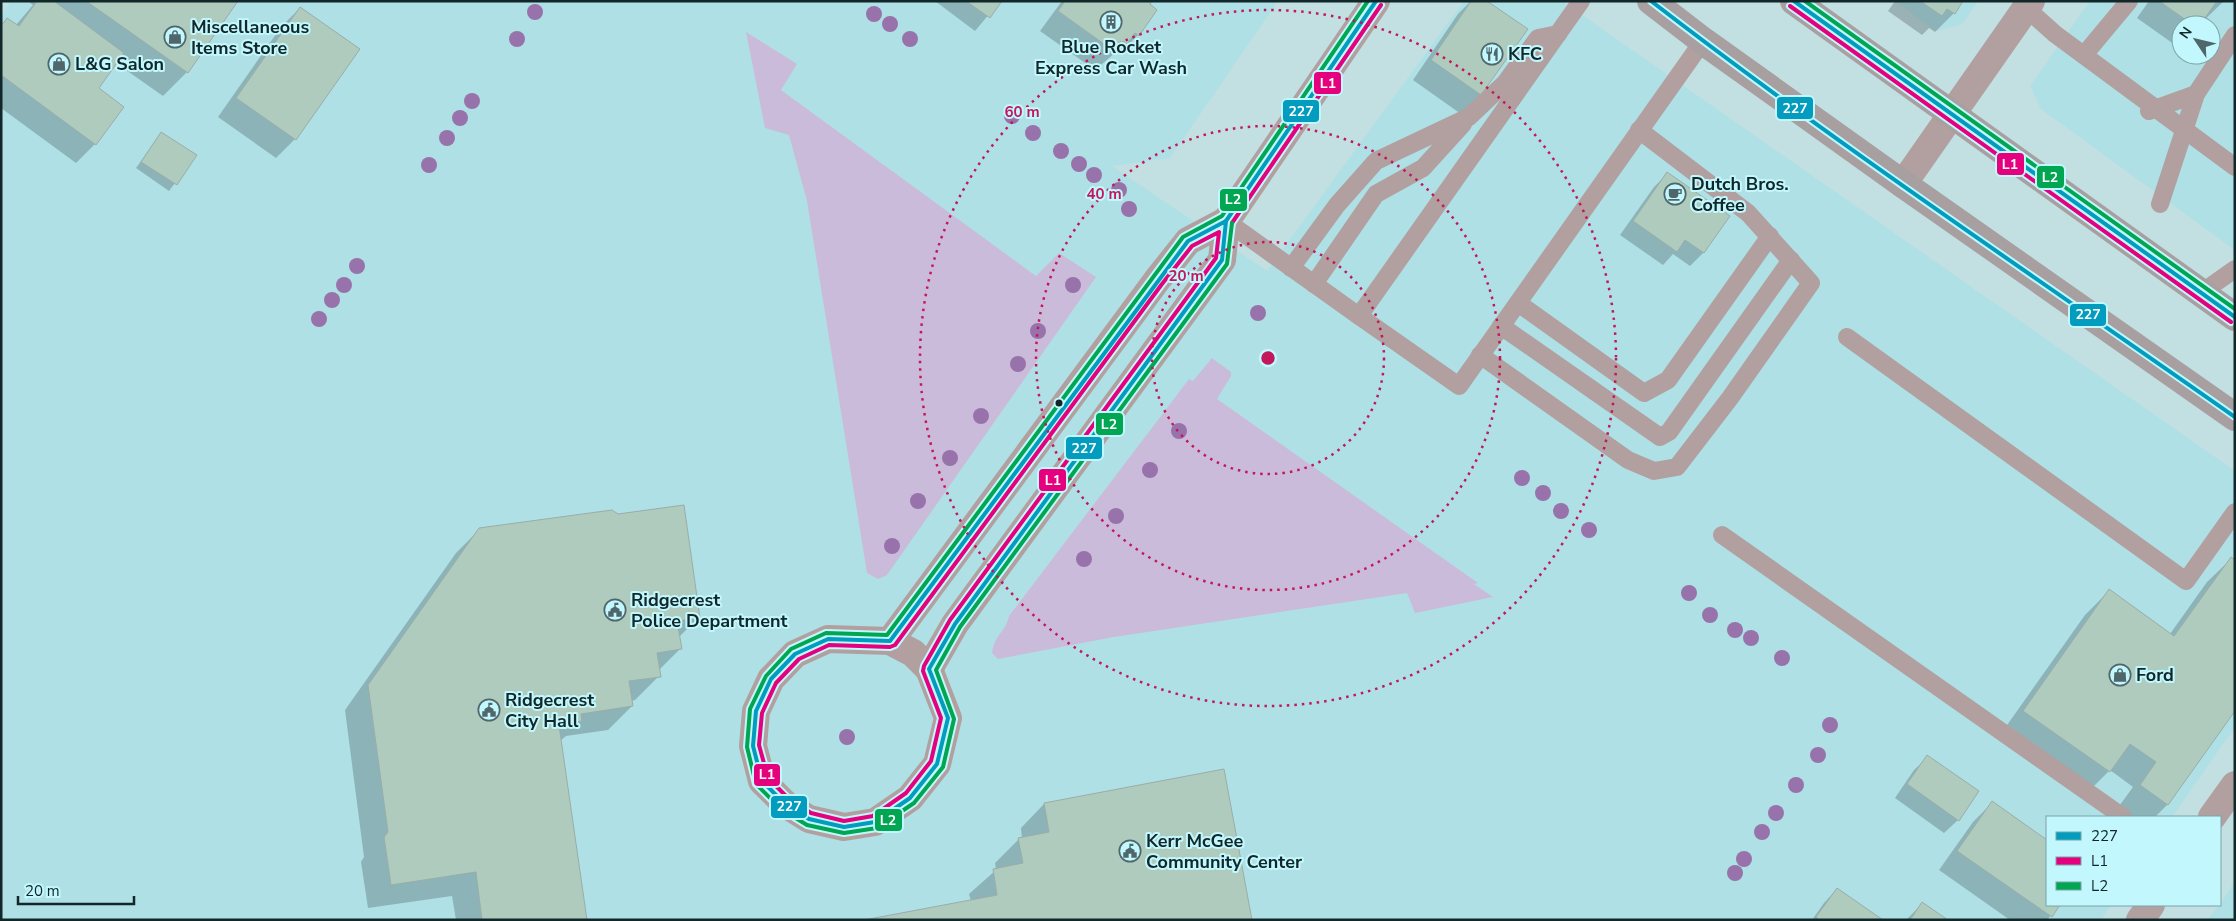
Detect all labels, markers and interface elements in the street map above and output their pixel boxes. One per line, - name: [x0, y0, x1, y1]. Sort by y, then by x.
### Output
- building icon: Blue Rocket Express Car Wash: [1099, 10, 1123, 34]
- place label: Miscellaneous Items Store: [191, 15, 309, 60]
- north arrow: [2171, 15, 2221, 65]
- text: N: [2175, 23, 2197, 43]
- shop icon: Miscellaneous Items Store: [163, 25, 187, 49]
- place label: Blue Rocket Express Car Wash: [1035, 35, 1187, 80]
- restaurant icon: KFC: [1480, 42, 1504, 66]
- place label: KFC: [1508, 42, 1542, 66]
- shop icon: L&G Salon: [47, 52, 71, 76]
- place label: L&G Salon: [75, 52, 164, 76]
- line badge: L1: [1313, 71, 1342, 95]
- text: L1: [1320, 74, 1336, 93]
- line badge: 227: [1776, 96, 1814, 120]
- line badge: 227: [1282, 99, 1320, 123]
- text: 227: [1782, 99, 1808, 118]
- text: 60 m: [1004, 102, 1040, 122]
- text: 227: [1288, 102, 1314, 121]
- line badge: L1: [1996, 152, 2025, 176]
- text: L1: [2002, 155, 2018, 174]
- line badge: L2: [2036, 165, 2065, 189]
- text: L2: [2042, 168, 2058, 187]
- place label: Dutch Bros. Coffee: [1691, 172, 1789, 217]
- cafe icon: Dutch Bros. Coffee: [1663, 182, 1687, 206]
- text: 40 m: [1086, 184, 1122, 204]
- line badge: L2: [1219, 188, 1248, 212]
- text: L2: [1225, 190, 1241, 209]
- text: 20 m: [1168, 266, 1204, 286]
- line badge: 227: [2069, 303, 2107, 327]
- text: 227: [2075, 305, 2101, 324]
- centre of rings: [1259, 349, 1277, 367]
- unlabelled marker: [1054, 398, 1064, 408]
- line badge: L2: [1095, 412, 1124, 436]
- text: L2: [1101, 415, 1117, 434]
- line badge: 227: [1065, 436, 1103, 460]
- text: 227: [1071, 439, 1097, 458]
- line badge: L1: [1038, 468, 1067, 492]
- text: L1: [1045, 471, 1061, 490]
- place label: Ridgecrest Police Department: [631, 588, 788, 633]
- public building icon: Ridgecrest Police Department: [603, 598, 627, 622]
- shop icon: Ford: [2108, 663, 2132, 687]
- place label: Ford: [2136, 663, 2174, 687]
- place label: Ridgecrest City Hall: [505, 688, 594, 733]
- public building icon: Ridgecrest City Hall: [477, 698, 501, 722]
- line badge: L1: [753, 763, 781, 787]
- text: L1: [759, 765, 775, 784]
- line badge: 227: [770, 795, 808, 819]
- text: 227: [776, 797, 802, 816]
- line badge: L2: [874, 808, 903, 832]
- text: L2: [880, 811, 896, 830]
- legend: [2046, 816, 2221, 906]
- text: 227: [2091, 826, 2118, 846]
- place label: Kerr McGee Community Center: [1146, 829, 1302, 874]
- public building icon: Kerr McGee Community Center: [1118, 839, 1142, 863]
- text: L1: [2091, 851, 2108, 871]
- scale bar: [18, 874, 134, 906]
- text: L2: [2091, 876, 2108, 896]
- text: 20 m: [25, 881, 60, 901]

